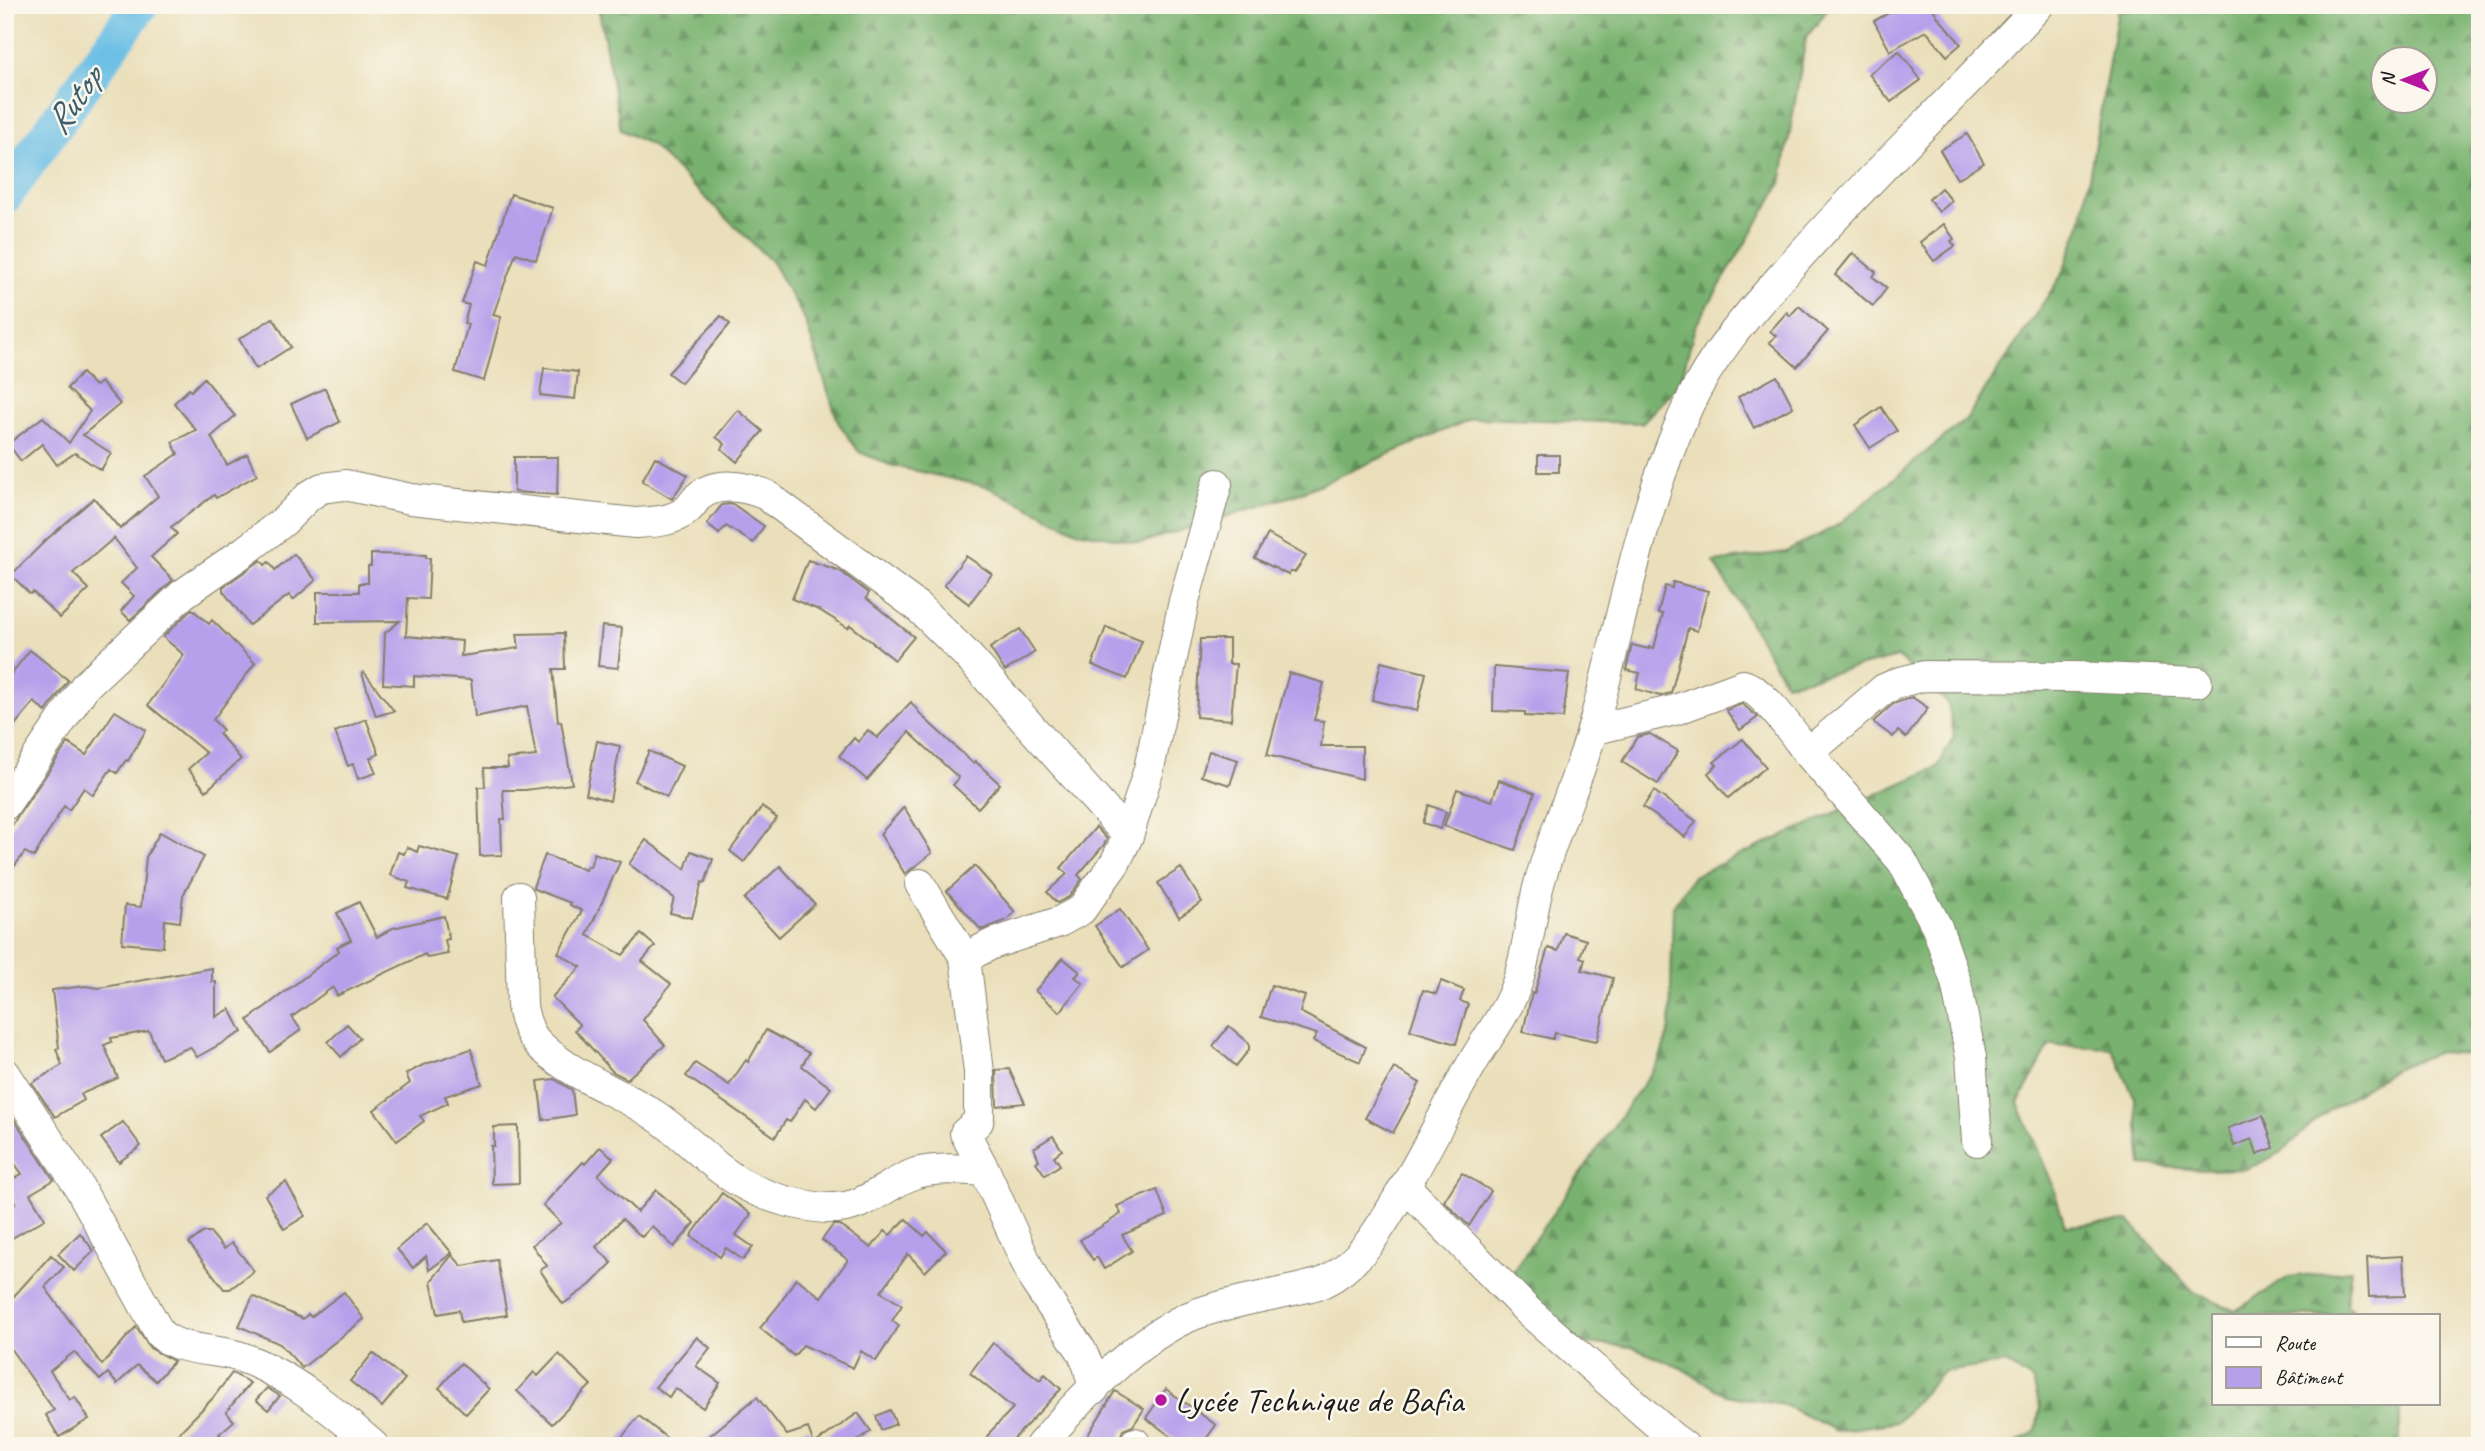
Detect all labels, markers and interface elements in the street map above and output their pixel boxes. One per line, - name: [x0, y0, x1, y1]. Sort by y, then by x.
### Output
- north arrow: [2370, 46, 2440, 116]
- water label: Rutop: [33, 53, 116, 143]
- text: N: [2376, 71, 2400, 86]
- legend: [2212, 1314, 2440, 1406]
- text: Route: [2275, 1330, 2316, 1356]
- text: Bâtiment: [2275, 1364, 2344, 1390]
- place label: Lycée Technique de Bafia: [1175, 1378, 1465, 1423]
- marker: Lycée Technique de Bafia: [1153, 1392, 1169, 1408]

